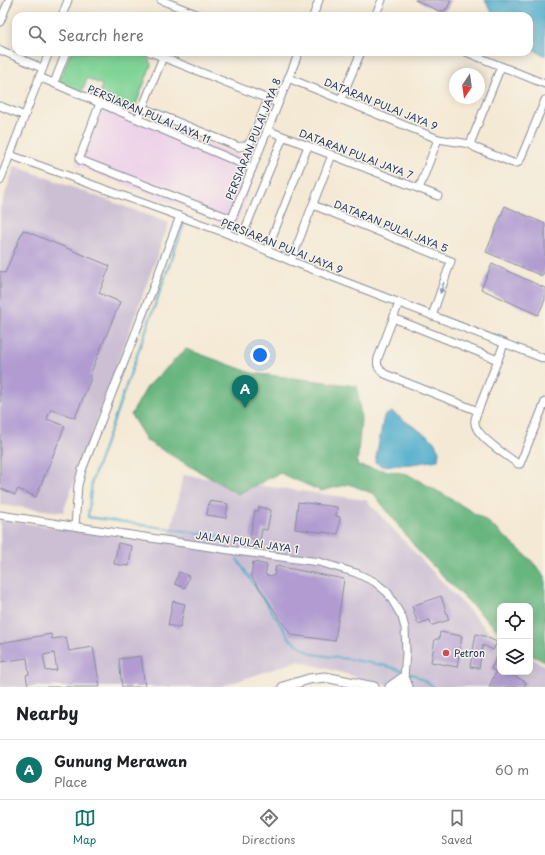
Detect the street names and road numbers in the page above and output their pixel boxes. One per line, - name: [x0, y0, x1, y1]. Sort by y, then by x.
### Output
- street label: DATARAN PULAI JAYA 9: [322, 74, 440, 133]
- street label: PERSIARAN PULAI JAYA 8: [221, 75, 284, 202]
- street label: PERSIARAN PULAI JAYA 11: [85, 81, 213, 146]
- street label: DATARAN PULAI JAYA 7: [297, 125, 416, 182]
- street label: DATARAN PULAI JAYA 5: [332, 196, 451, 255]
- street label: PERSIARAN PULAI JAYA 9: [219, 214, 346, 277]
- street label: JALAN PULAI JAYA 1: [195, 527, 300, 556]

